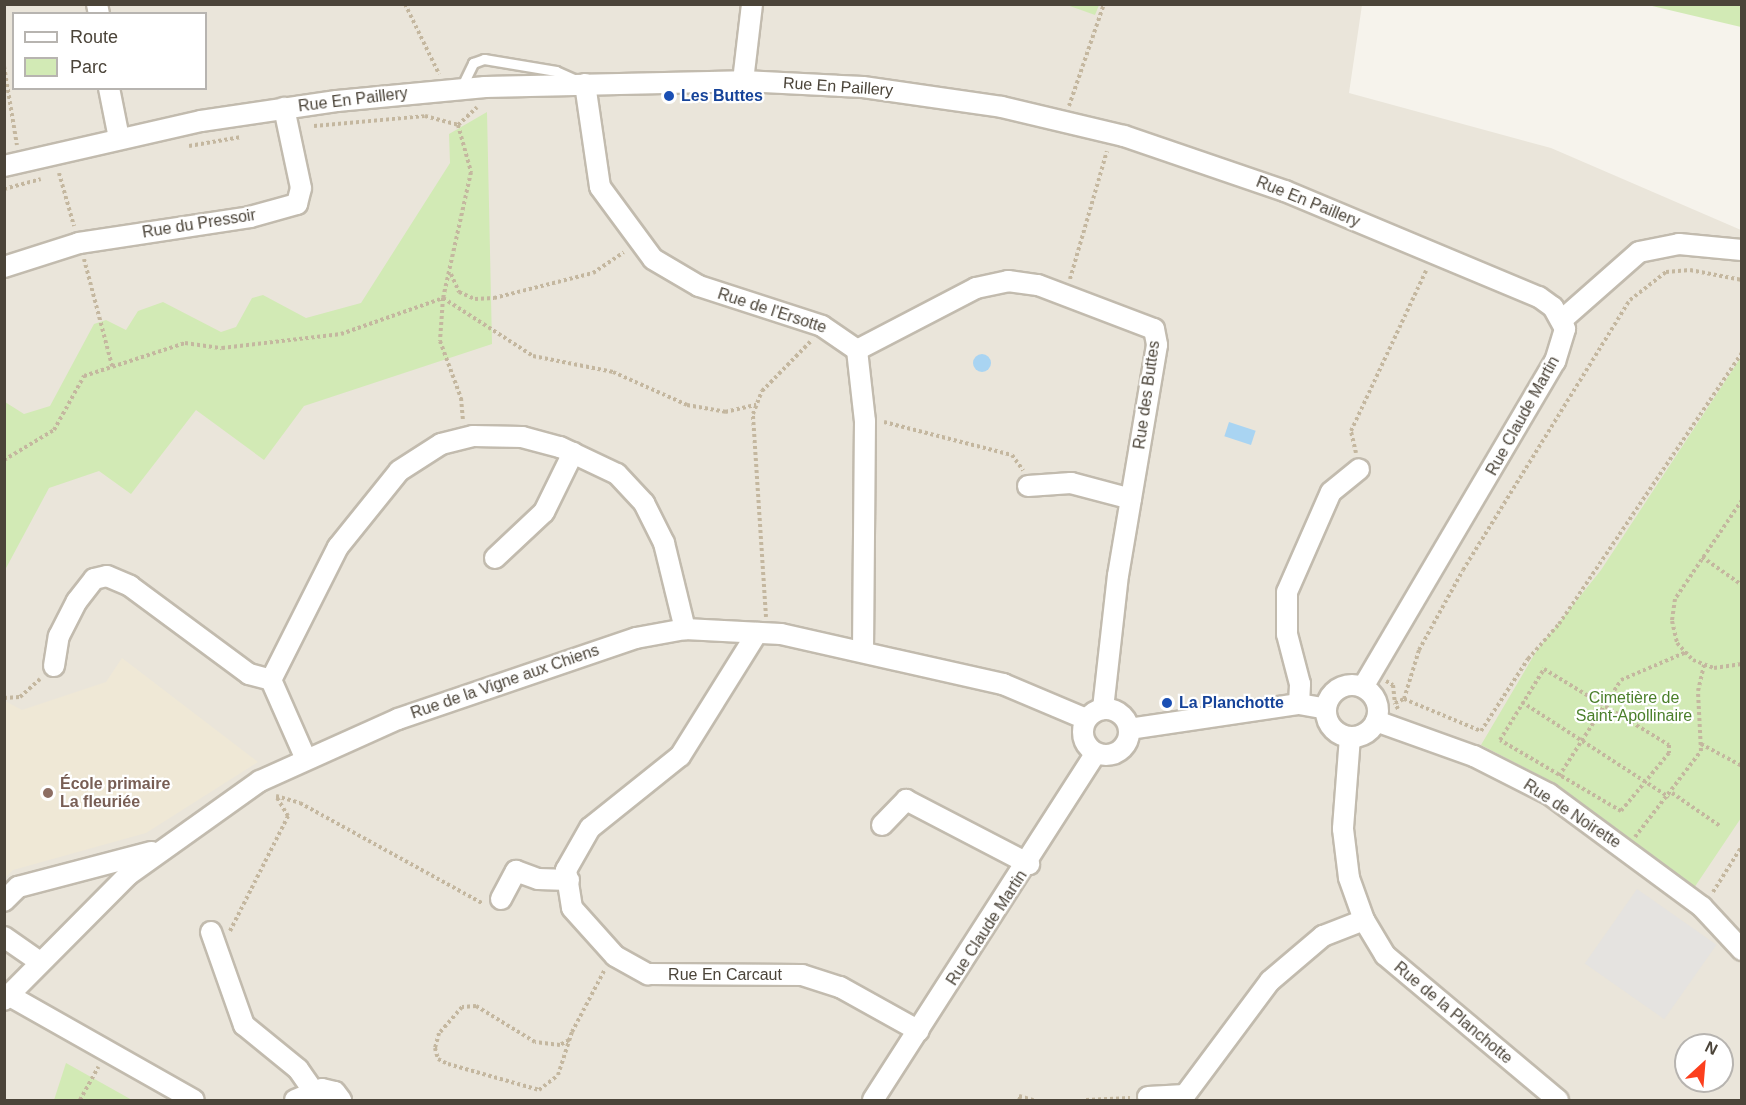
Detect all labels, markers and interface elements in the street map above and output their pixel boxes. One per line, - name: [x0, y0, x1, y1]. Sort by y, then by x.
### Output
- legend: [12, 12, 207, 90]
- text: Route: [70, 27, 118, 47]
- text: Parc: [70, 57, 107, 77]
- street label: Rue En Paillery: [782, 74, 894, 100]
- street label: Rue En Paillery: [297, 84, 409, 116]
- place label: Les Buttes: [681, 86, 763, 106]
- marker: Les Buttes: [662, 89, 676, 103]
- street label: Rue En Paillery: [1253, 172, 1363, 232]
- street label: Rue du Pressoir: [141, 206, 257, 242]
- street label: Rue de l'Ersotte: [715, 284, 829, 338]
- street label: Rue des Buttes: [1130, 339, 1164, 451]
- street label: Rue Claude Martin: [1482, 353, 1564, 479]
- street label: Rue de la Vigne aux Chiens: [408, 641, 602, 723]
- park label: Cimetière de Saint-Apollinaire: [1576, 688, 1692, 726]
- place label: La Planchotte: [1179, 693, 1284, 713]
- marker: La Planchotte: [1160, 696, 1174, 710]
- place label: École primaire La fleuriée: [60, 774, 170, 812]
- street label: Rue de Noirette: [1520, 775, 1624, 853]
- marker: École primaire La fleuriée: [41, 786, 55, 800]
- street label: Rue Claude Martin: [943, 867, 1031, 989]
- street label: Rue de la Planchotte: [1390, 958, 1516, 1068]
- street label: Rue En Carcaut: [668, 965, 782, 985]
- north arrow: [1674, 1033, 1734, 1093]
- text: N: [1702, 1038, 1720, 1058]

